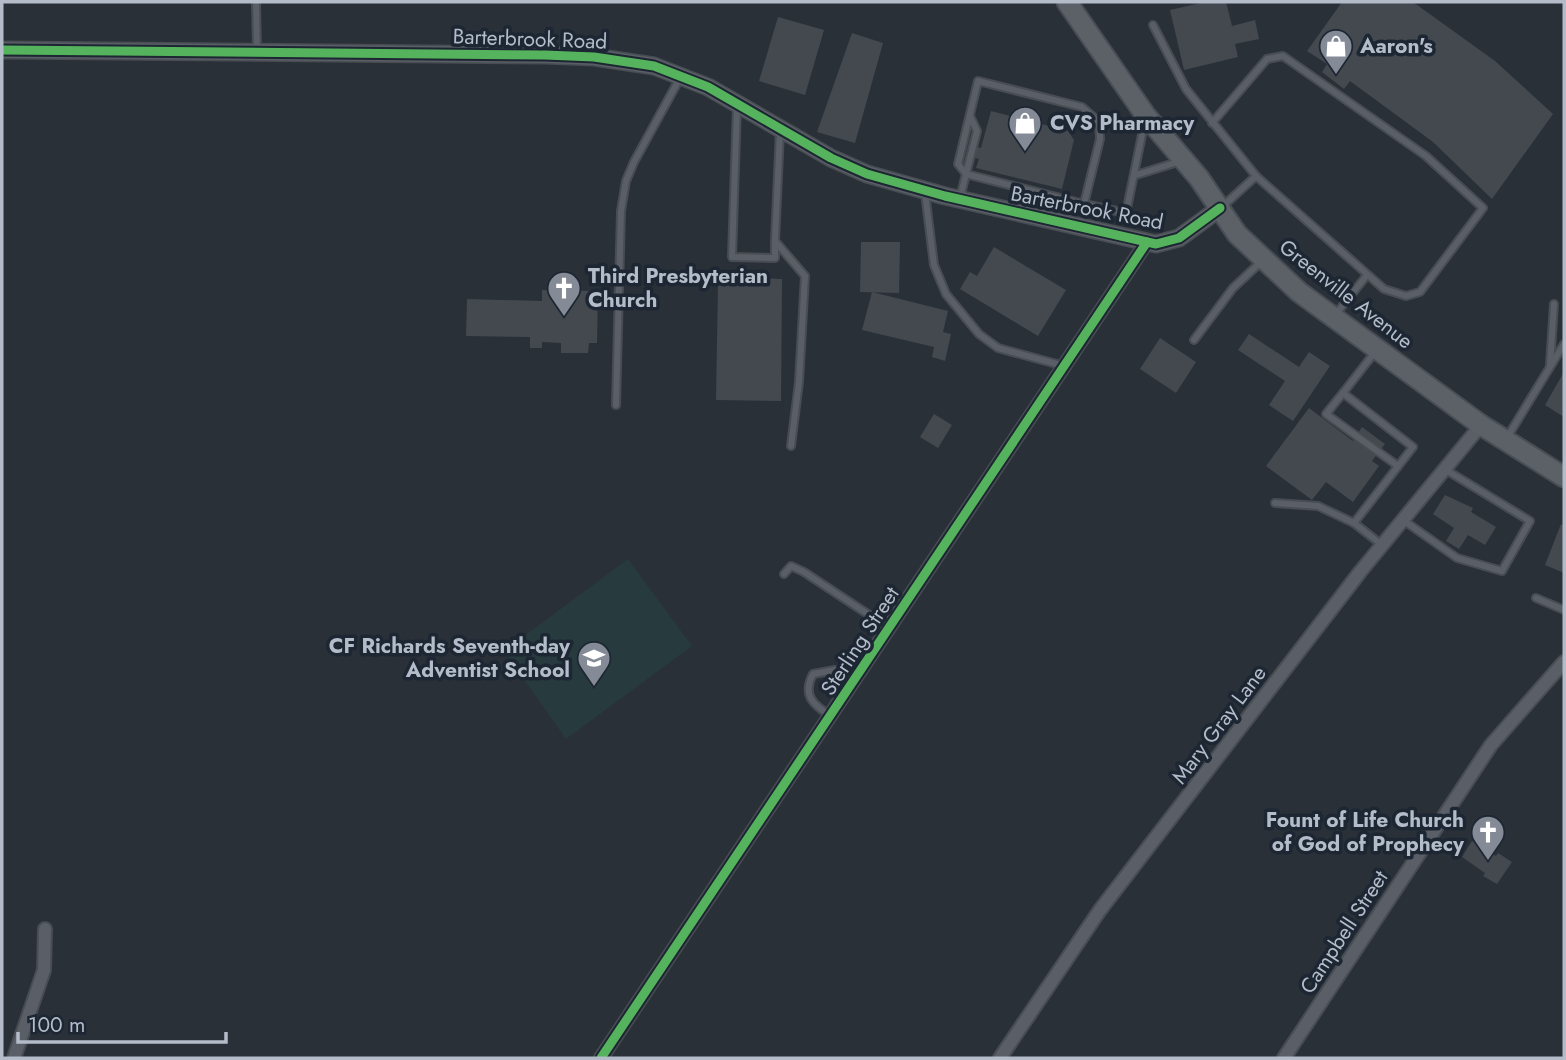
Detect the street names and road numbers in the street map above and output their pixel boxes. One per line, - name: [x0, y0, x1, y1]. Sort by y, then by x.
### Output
- street label: Barterbrook Road: [452, 21, 608, 57]
- street label: Barterbrook Road: [1008, 179, 1166, 237]
- street label: Greenville Avenue: [1273, 232, 1419, 356]
- street label: Sterling Street: [814, 581, 906, 701]
- street label: Mary Gray Lane: [1165, 660, 1273, 790]
- street label: Campbell Street: [1293, 864, 1395, 1000]

